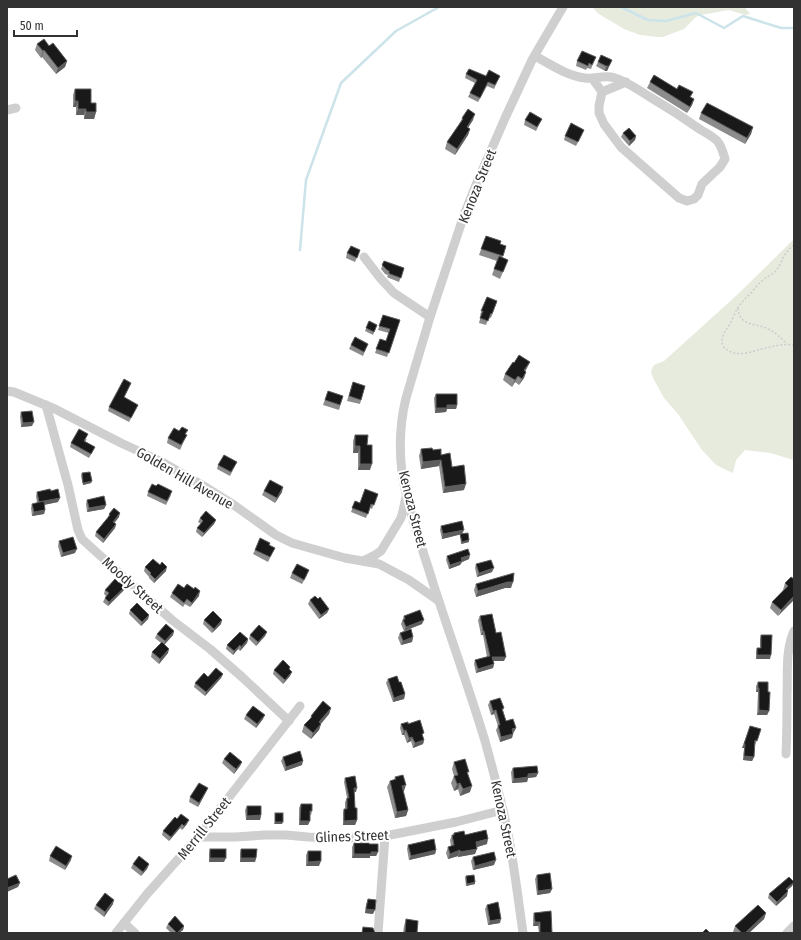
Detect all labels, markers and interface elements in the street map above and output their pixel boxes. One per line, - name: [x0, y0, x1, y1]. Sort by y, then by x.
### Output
- scale bar: [14, 12, 77, 38]
- text: 50 m: [20, 19, 44, 33]
- street label: Kenoza Street: [455, 146, 500, 226]
- street label: Golden Hill Avenue: [133, 444, 236, 513]
- street label: Kenoza Street: [395, 469, 430, 550]
- street label: Moody Street: [99, 554, 167, 617]
- street label: Kenoza Street: [487, 779, 520, 860]
- street label: Merrill Street: [174, 793, 235, 863]
- street label: Glines Street: [315, 827, 389, 846]

